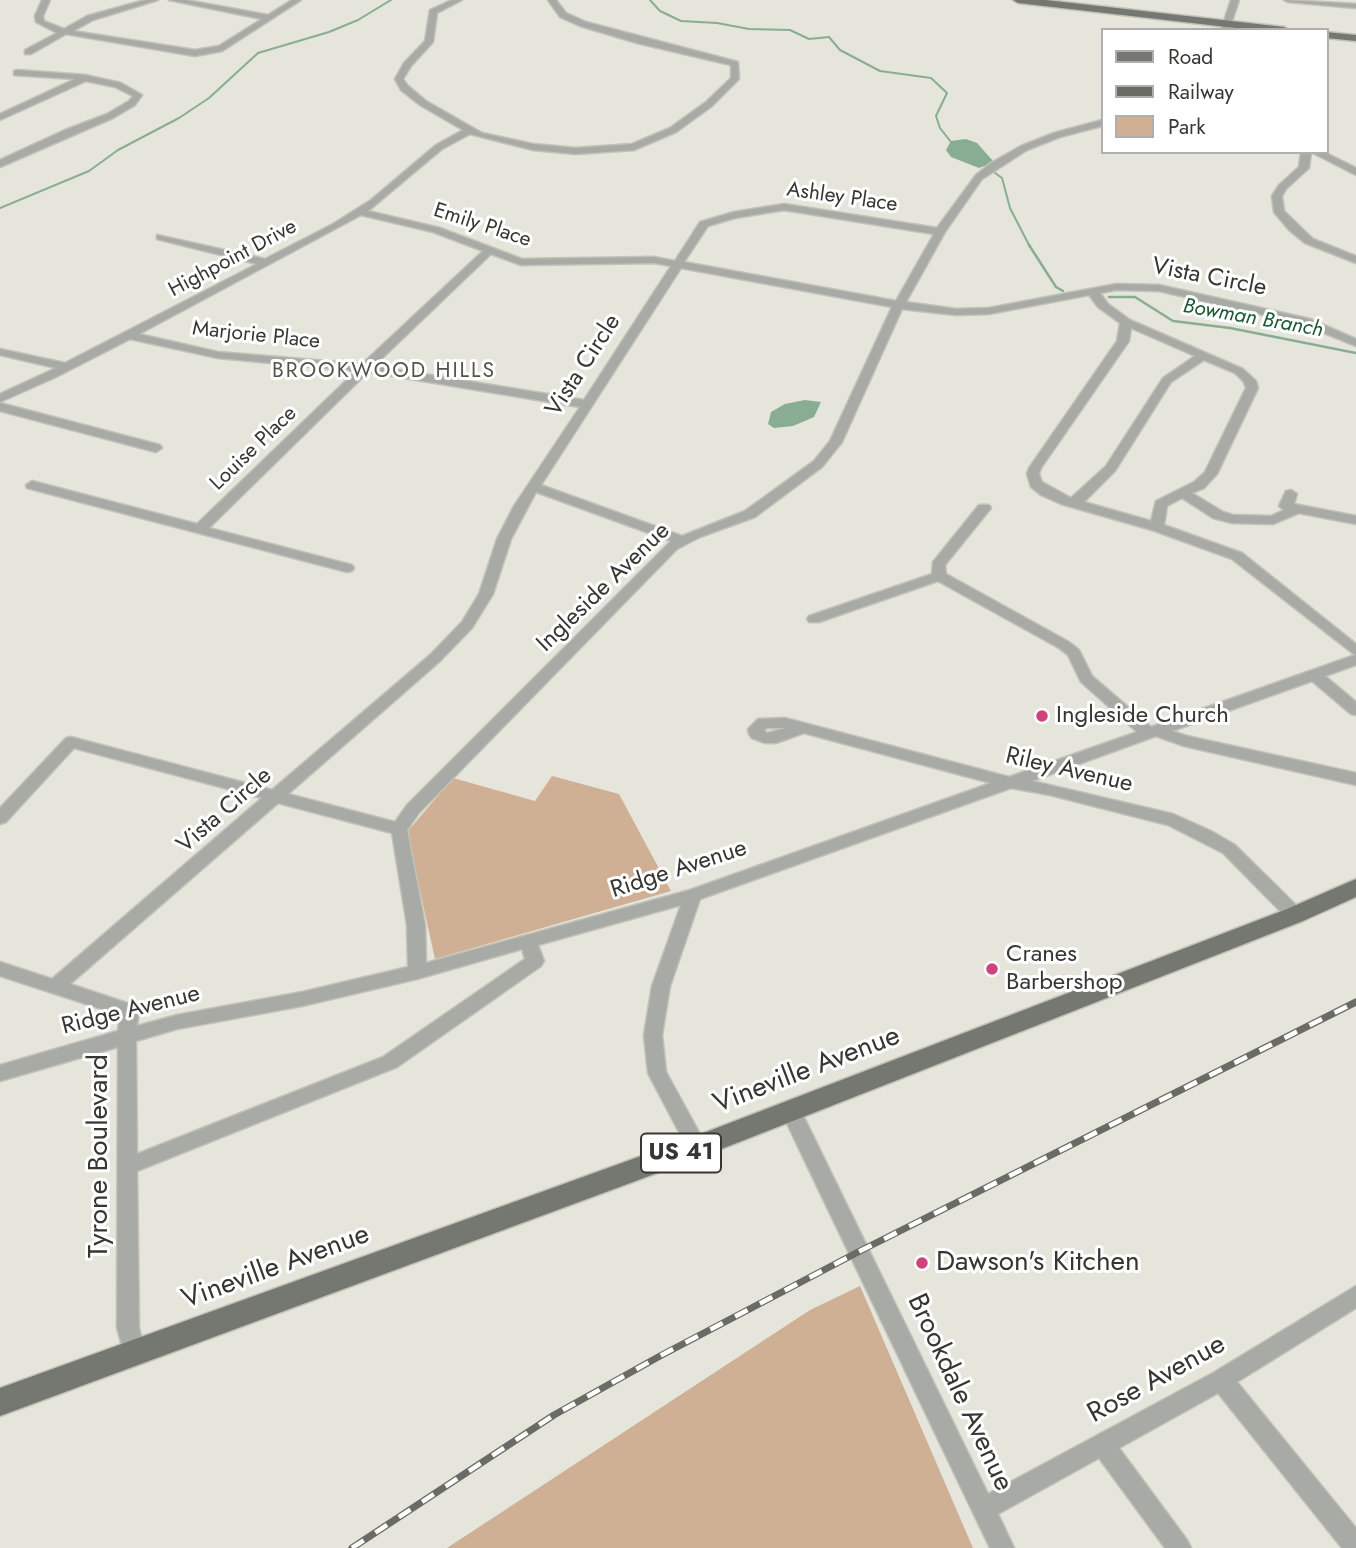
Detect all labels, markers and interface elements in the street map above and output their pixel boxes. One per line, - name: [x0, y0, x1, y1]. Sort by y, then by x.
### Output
- legend: [1100, 28, 1328, 154]
- text: Road: [1168, 42, 1213, 72]
- text: Railway: [1168, 77, 1234, 107]
- text: Park: [1168, 112, 1205, 142]
- street label: Ashley Place: [785, 178, 899, 218]
- street label: Emily Place: [430, 198, 534, 254]
- street label: Highpoint Drive: [165, 215, 301, 303]
- street label: Vista Circle: [1149, 253, 1269, 303]
- water label: Bowman Branch: [1181, 294, 1325, 344]
- street label: Vista Circle: [540, 309, 628, 423]
- street label: Marjorie Place: [191, 317, 321, 355]
- district label: BROOKWOOD HILLS: [274, 359, 494, 385]
- street label: Louise Place: [206, 402, 302, 496]
- street label: Ingleside Avenue: [531, 517, 677, 659]
- place label: Ingleside Church: [1056, 702, 1229, 730]
- marker: Ingleside Church: [1034, 708, 1050, 724]
- street label: Riley Avenue: [1003, 742, 1135, 800]
- street label: Vista Circle: [172, 762, 278, 860]
- street label: Ridge Avenue: [607, 834, 751, 906]
- place label: Cranes Barbershop: [1006, 941, 1122, 997]
- marker: Cranes Barbershop: [984, 961, 1000, 977]
- street label: Ridge Avenue: [59, 980, 203, 1042]
- street label: Vineville Avenue: [709, 1020, 905, 1122]
- street label: Tyrone Boulevard: [83, 1054, 117, 1258]
- road number: US 41: [641, 1134, 721, 1172]
- street label: Vineville Avenue: [178, 1219, 374, 1317]
- place label: Dawson's Kitchen: [936, 1246, 1140, 1280]
- marker: Dawson's Kitchen: [914, 1255, 930, 1271]
- street label: Brookdale Avenue: [899, 1289, 1019, 1497]
- street label: Rose Avenue: [1082, 1328, 1232, 1432]

